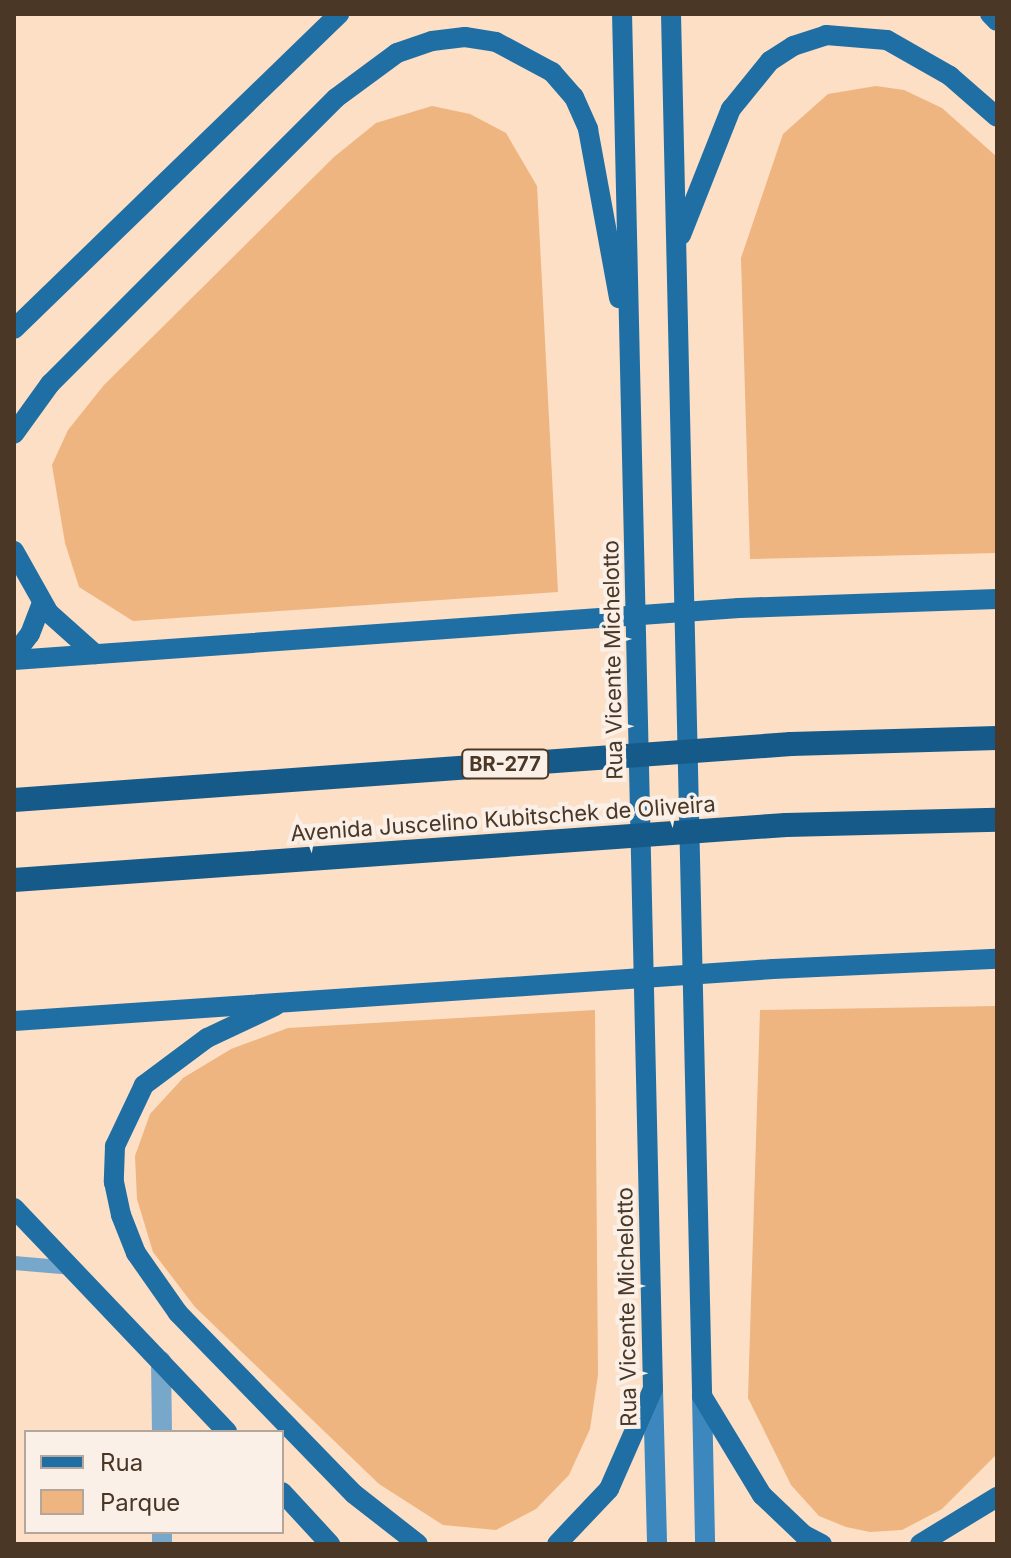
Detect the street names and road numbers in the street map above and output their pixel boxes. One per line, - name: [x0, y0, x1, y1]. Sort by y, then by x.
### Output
- street label: Rua Vicente Michelotto: [598, 540, 628, 780]
- road number: BR-277: [461, 748, 549, 780]
- street label: Avenida Juscelino Kubitschek de Oliveira: [290, 791, 716, 847]
- street label: Rua Vicente Michelotto: [612, 1187, 642, 1427]

